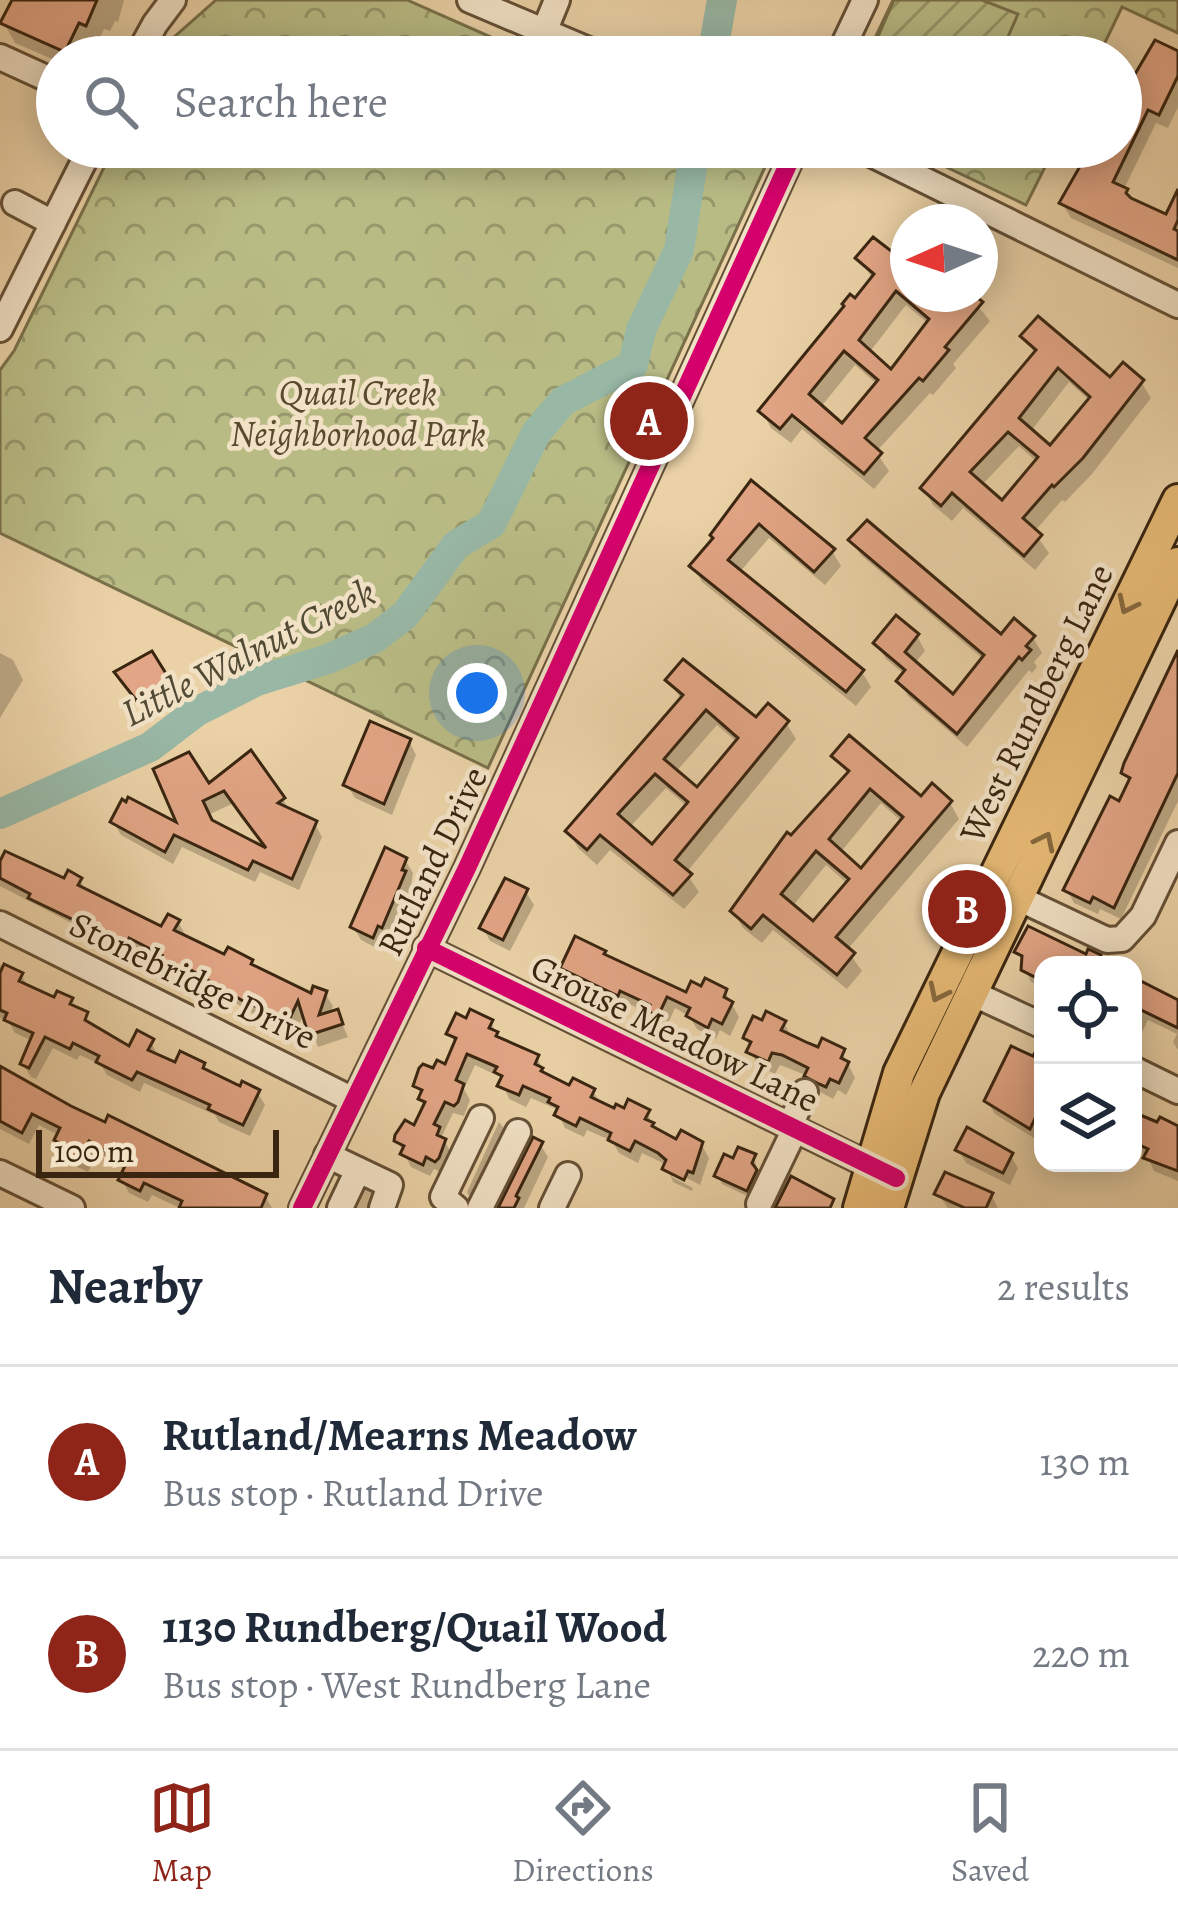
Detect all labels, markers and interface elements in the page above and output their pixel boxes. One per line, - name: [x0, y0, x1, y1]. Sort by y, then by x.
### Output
- search box: [36, 36, 1142, 168]
- icon: search: [78, 69, 144, 135]
- text: Search here: [174, 71, 388, 133]
- north arrow: [890, 204, 998, 312]
- park label: Quail Creek Neighborhood Park: [230, 368, 486, 458]
- pin: A: [610, 376, 688, 466]
- street label: West Rundberg Lane: [947, 556, 1125, 851]
- water label: Little Walnut Creek: [112, 565, 384, 739]
- one-way arrow: [1118, 593, 1141, 614]
- your location: [447, 663, 507, 723]
- street label: Rutland Drive: [365, 758, 499, 964]
- one-way arrow: [1031, 832, 1054, 853]
- pin: B: [928, 864, 1006, 954]
- street label: Stonebridge Drive: [62, 899, 324, 1061]
- street label: Grouse Meadow Lane: [523, 942, 827, 1124]
- map controls: [1034, 956, 1142, 1172]
- button: locate: [1034, 956, 1142, 1064]
- one-way arrow: [929, 981, 952, 1003]
- button: layers: [1034, 1064, 1142, 1172]
- scale bar: [36, 1124, 279, 1177]
- text: 100 m: [54, 1128, 134, 1173]
- text: Nearby: [48, 1251, 202, 1321]
- text: 2 results: [997, 1260, 1130, 1313]
- text: Rutland/Mearns Meadow: [162, 1404, 637, 1466]
- text: A: [75, 1435, 99, 1488]
- text: 130 m: [1039, 1435, 1130, 1488]
- text: Bus stop · Rutland Drive: [162, 1466, 543, 1519]
- text: 1130 Rundberg/Quail Wood: [162, 1596, 667, 1658]
- text: B: [75, 1627, 99, 1680]
- text: 220 m: [1032, 1627, 1130, 1680]
- text: Bus stop · West Rundberg Lane: [162, 1658, 651, 1711]
- tab: Map: [149, 1775, 215, 1892]
- tab: Directions: [512, 1775, 654, 1892]
- tab: Saved: [951, 1775, 1029, 1892]

